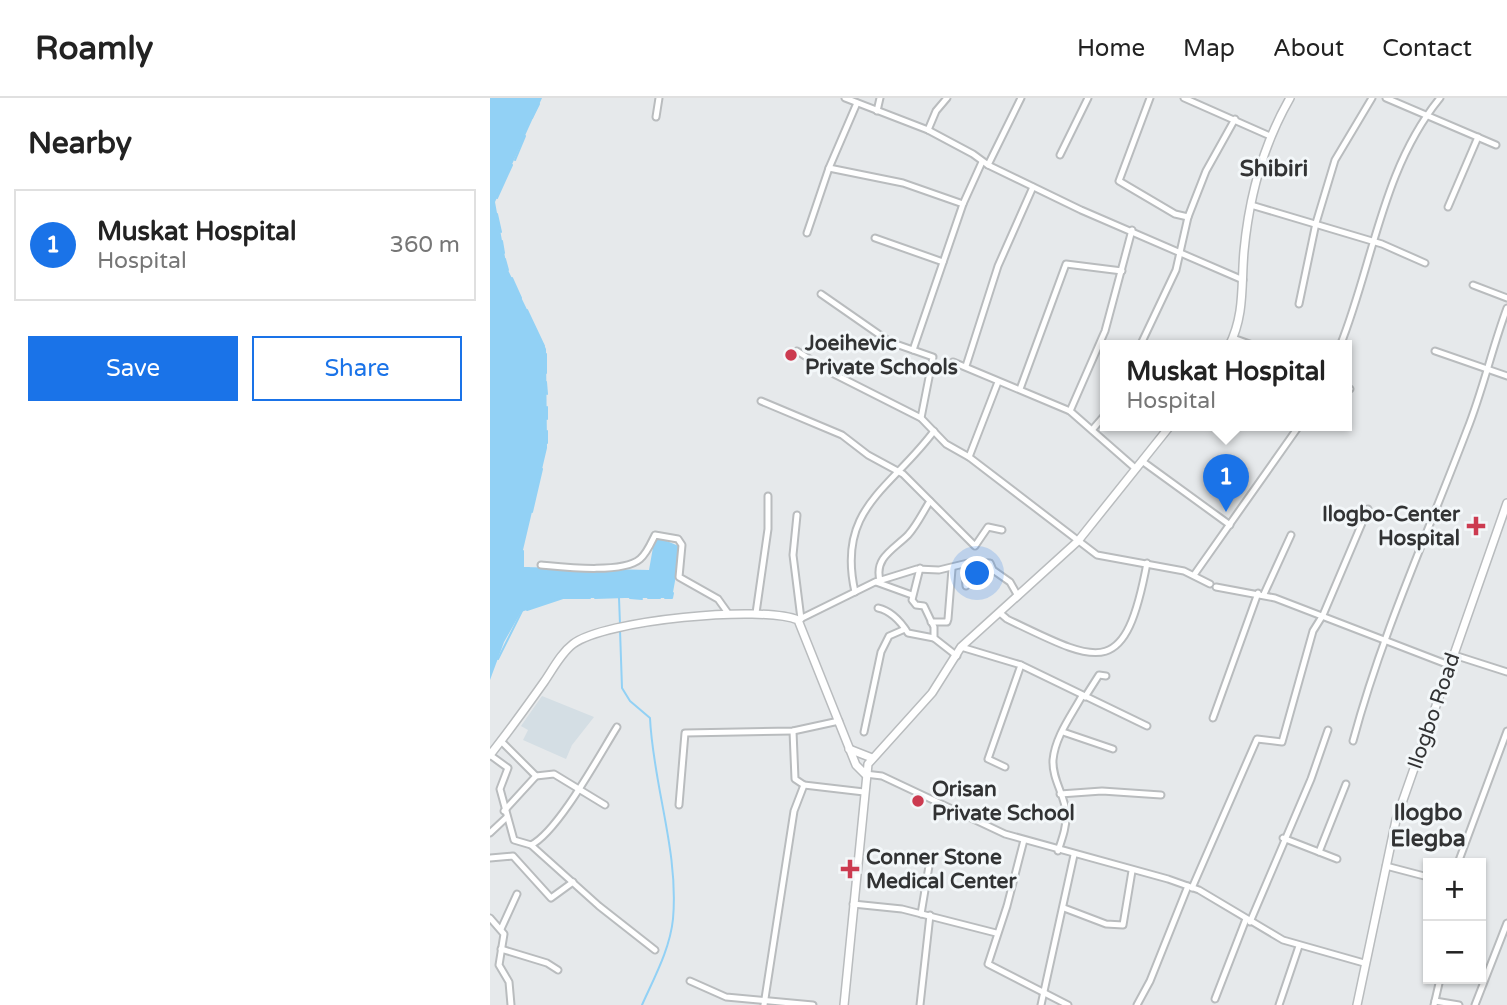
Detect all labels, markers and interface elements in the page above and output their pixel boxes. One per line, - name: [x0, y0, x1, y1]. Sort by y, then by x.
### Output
- text: Roamly: [35, 29, 153, 68]
- text: Home: [1077, 34, 1145, 63]
- text: Map: [1183, 34, 1235, 63]
- text: About: [1273, 34, 1344, 63]
- text: Contact: [1382, 34, 1472, 63]
- text: Nearby: [28, 125, 132, 162]
- district label: Shibiri: [1240, 155, 1308, 183]
- text: Muskat Hospital: [97, 216, 296, 247]
- text: 1: [46, 231, 60, 259]
- text: 360 m: [390, 231, 460, 259]
- text: Hospital: [97, 247, 187, 275]
- place label: Joeihevic Private Schools: [804, 331, 958, 380]
- button: Save: [28, 336, 238, 401]
- button: Share: [252, 336, 462, 401]
- popup: [1100, 340, 1352, 431]
- marker: Joeihevic Private Schools: [783, 347, 799, 363]
- text: Muskat Hospital: [1126, 356, 1326, 387]
- text: Hospital: [1126, 387, 1216, 415]
- pin: 1: [1203, 454, 1249, 512]
- place label: Ilogbo-Center Hospital: [1322, 502, 1461, 551]
- marker: Ilogbo-Center Hospital: [1466, 516, 1486, 536]
- your location: [960, 556, 994, 590]
- street label: Ilogbo Road: [1402, 650, 1466, 772]
- place label: Orisan Private School: [932, 777, 1075, 826]
- marker: Orisan Private School: [910, 793, 926, 809]
- district label: Ilogbo Elegba: [1390, 799, 1466, 853]
- place label: Conner Stone Medical Center: [866, 845, 1017, 894]
- map controls: [1423, 858, 1486, 984]
- button: +: [1423, 858, 1486, 921]
- marker: Conner Stone Medical Center: [840, 859, 860, 879]
- button: −: [1423, 921, 1486, 984]

